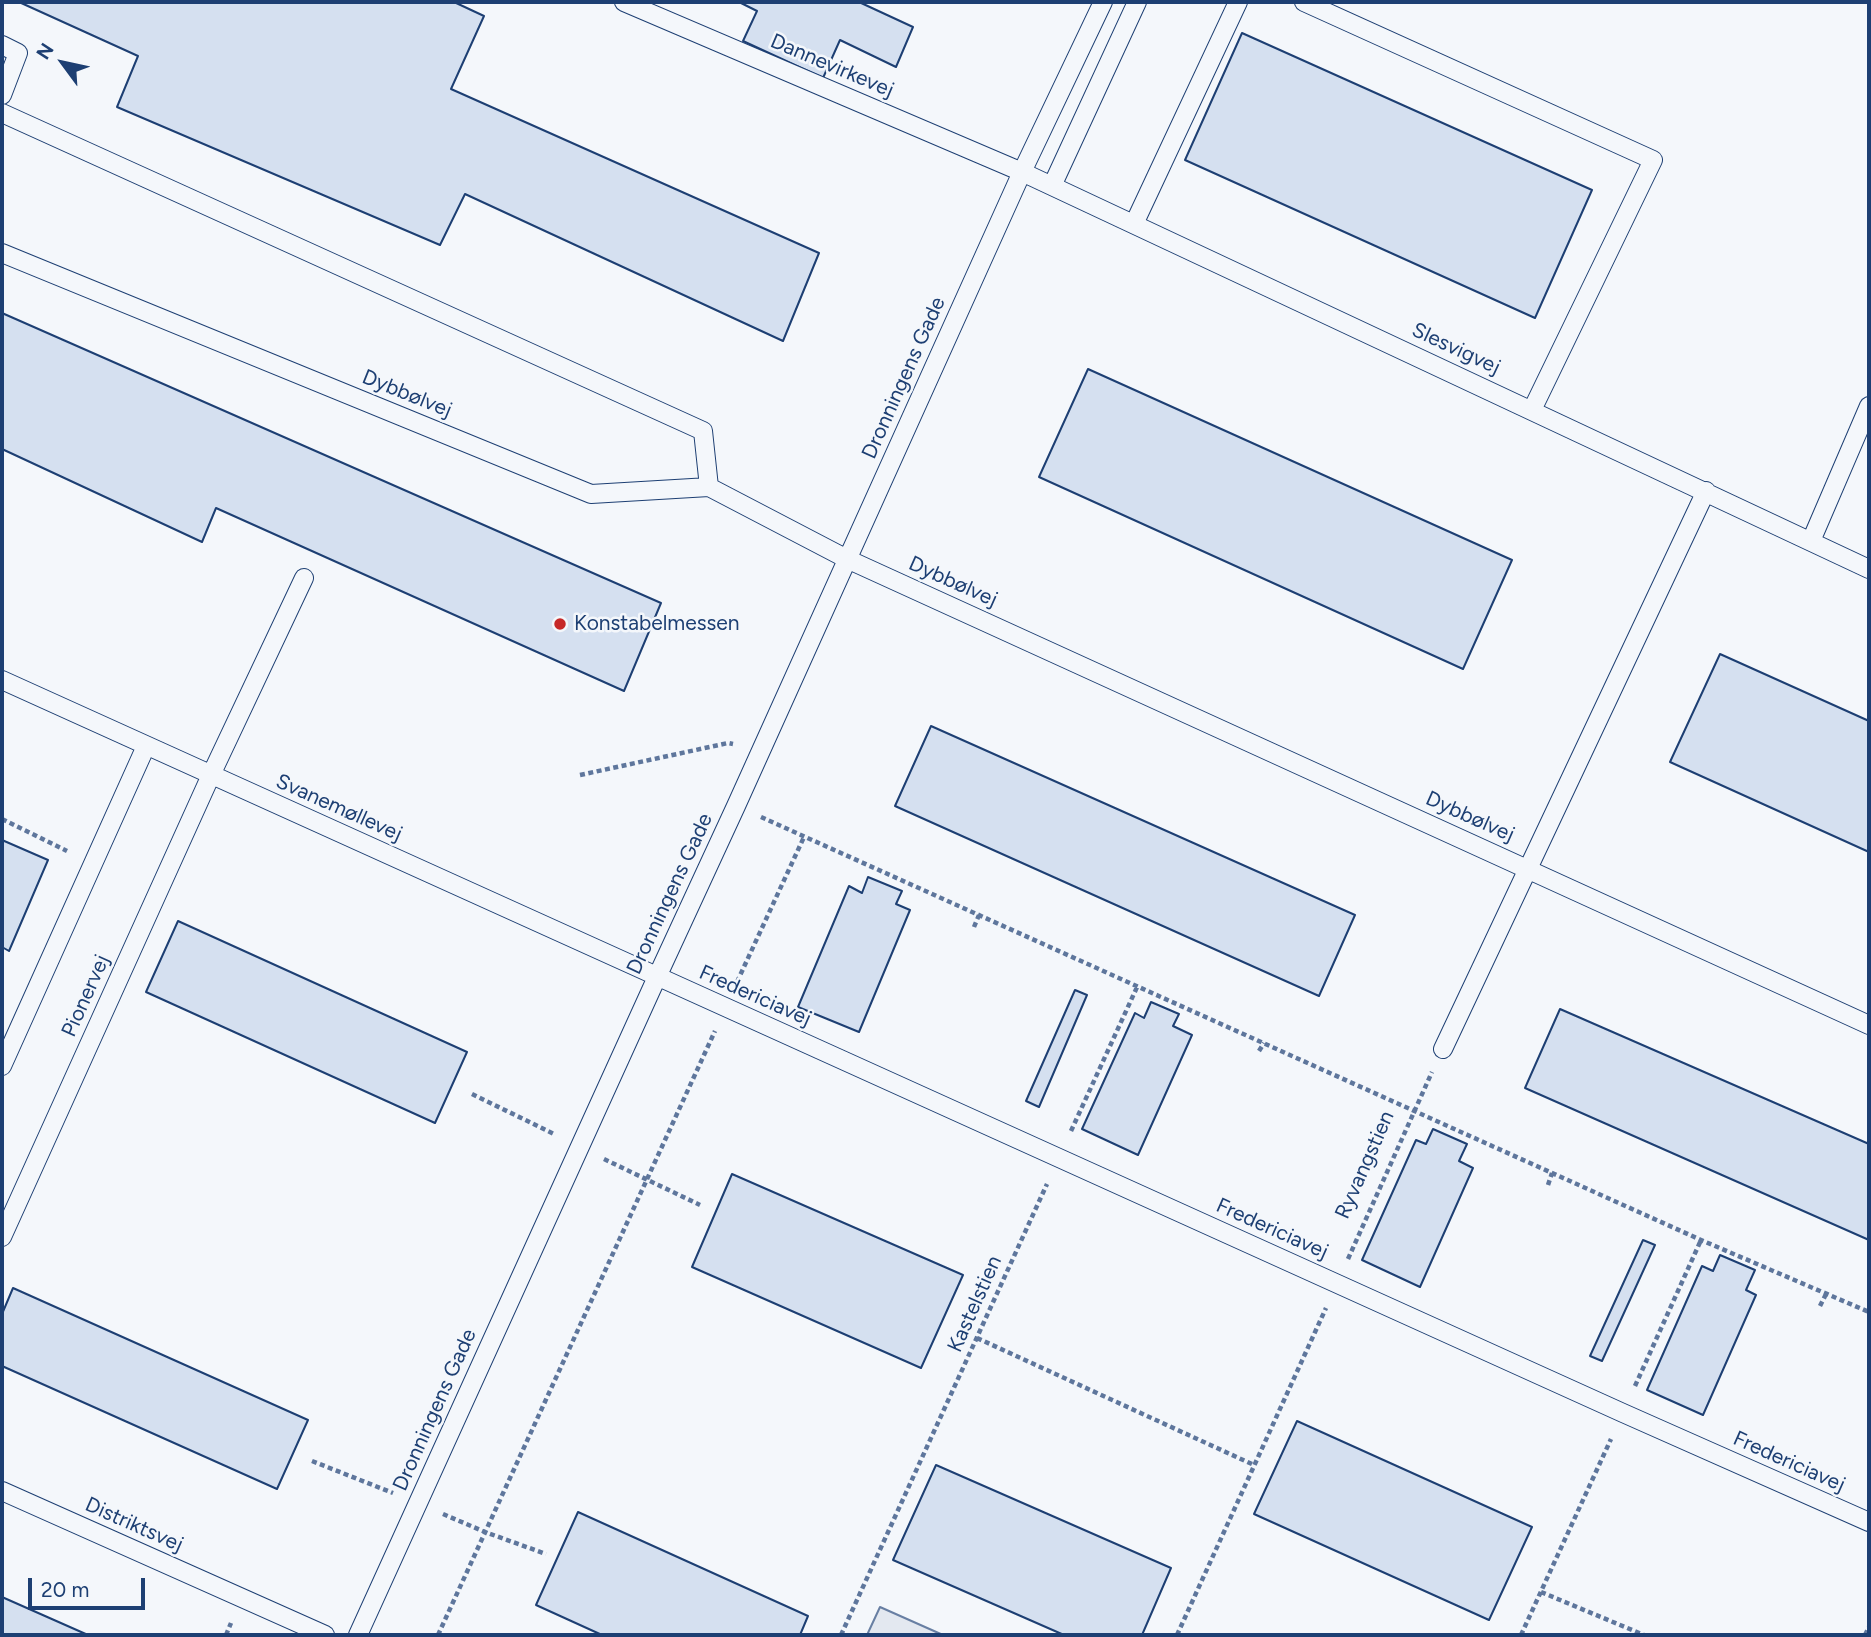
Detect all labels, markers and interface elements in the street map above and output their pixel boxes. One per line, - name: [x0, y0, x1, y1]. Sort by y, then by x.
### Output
- north arrow: [28, 28, 98, 98]
- street label: Dannevirkevej: [767, 29, 897, 103]
- text: N: [31, 39, 59, 64]
- street label: Dronningens Gade: [857, 293, 951, 463]
- street label: Slesvigvej: [1408, 318, 1504, 380]
- street label: Dybbølvej: [358, 365, 456, 423]
- street label: Dybbølvej: [905, 551, 1001, 613]
- place label: Konstabelmessen: [574, 611, 739, 637]
- marker: Konstabelmessen: [552, 616, 568, 632]
- street label: Svanemøllevej: [272, 769, 406, 847]
- street label: Dybbølvej: [1422, 786, 1518, 848]
- street label: Dronningens Gade: [622, 810, 718, 978]
- street label: Pionervej: [57, 951, 115, 1041]
- street label: Fredericiavej: [695, 960, 815, 1032]
- street label: Ryvangstien: [1330, 1107, 1400, 1223]
- street label: Fredericiavej: [1212, 1193, 1332, 1265]
- street label: Kastelstien: [943, 1252, 1007, 1356]
- street label: Dronningens Gade: [388, 1325, 482, 1495]
- street label: Fredericiavej: [1729, 1426, 1849, 1498]
- street label: Distriktsvej: [81, 1492, 187, 1558]
- scale bar: [32, 1564, 149, 1608]
- text: 20 m: [41, 1577, 89, 1602]

